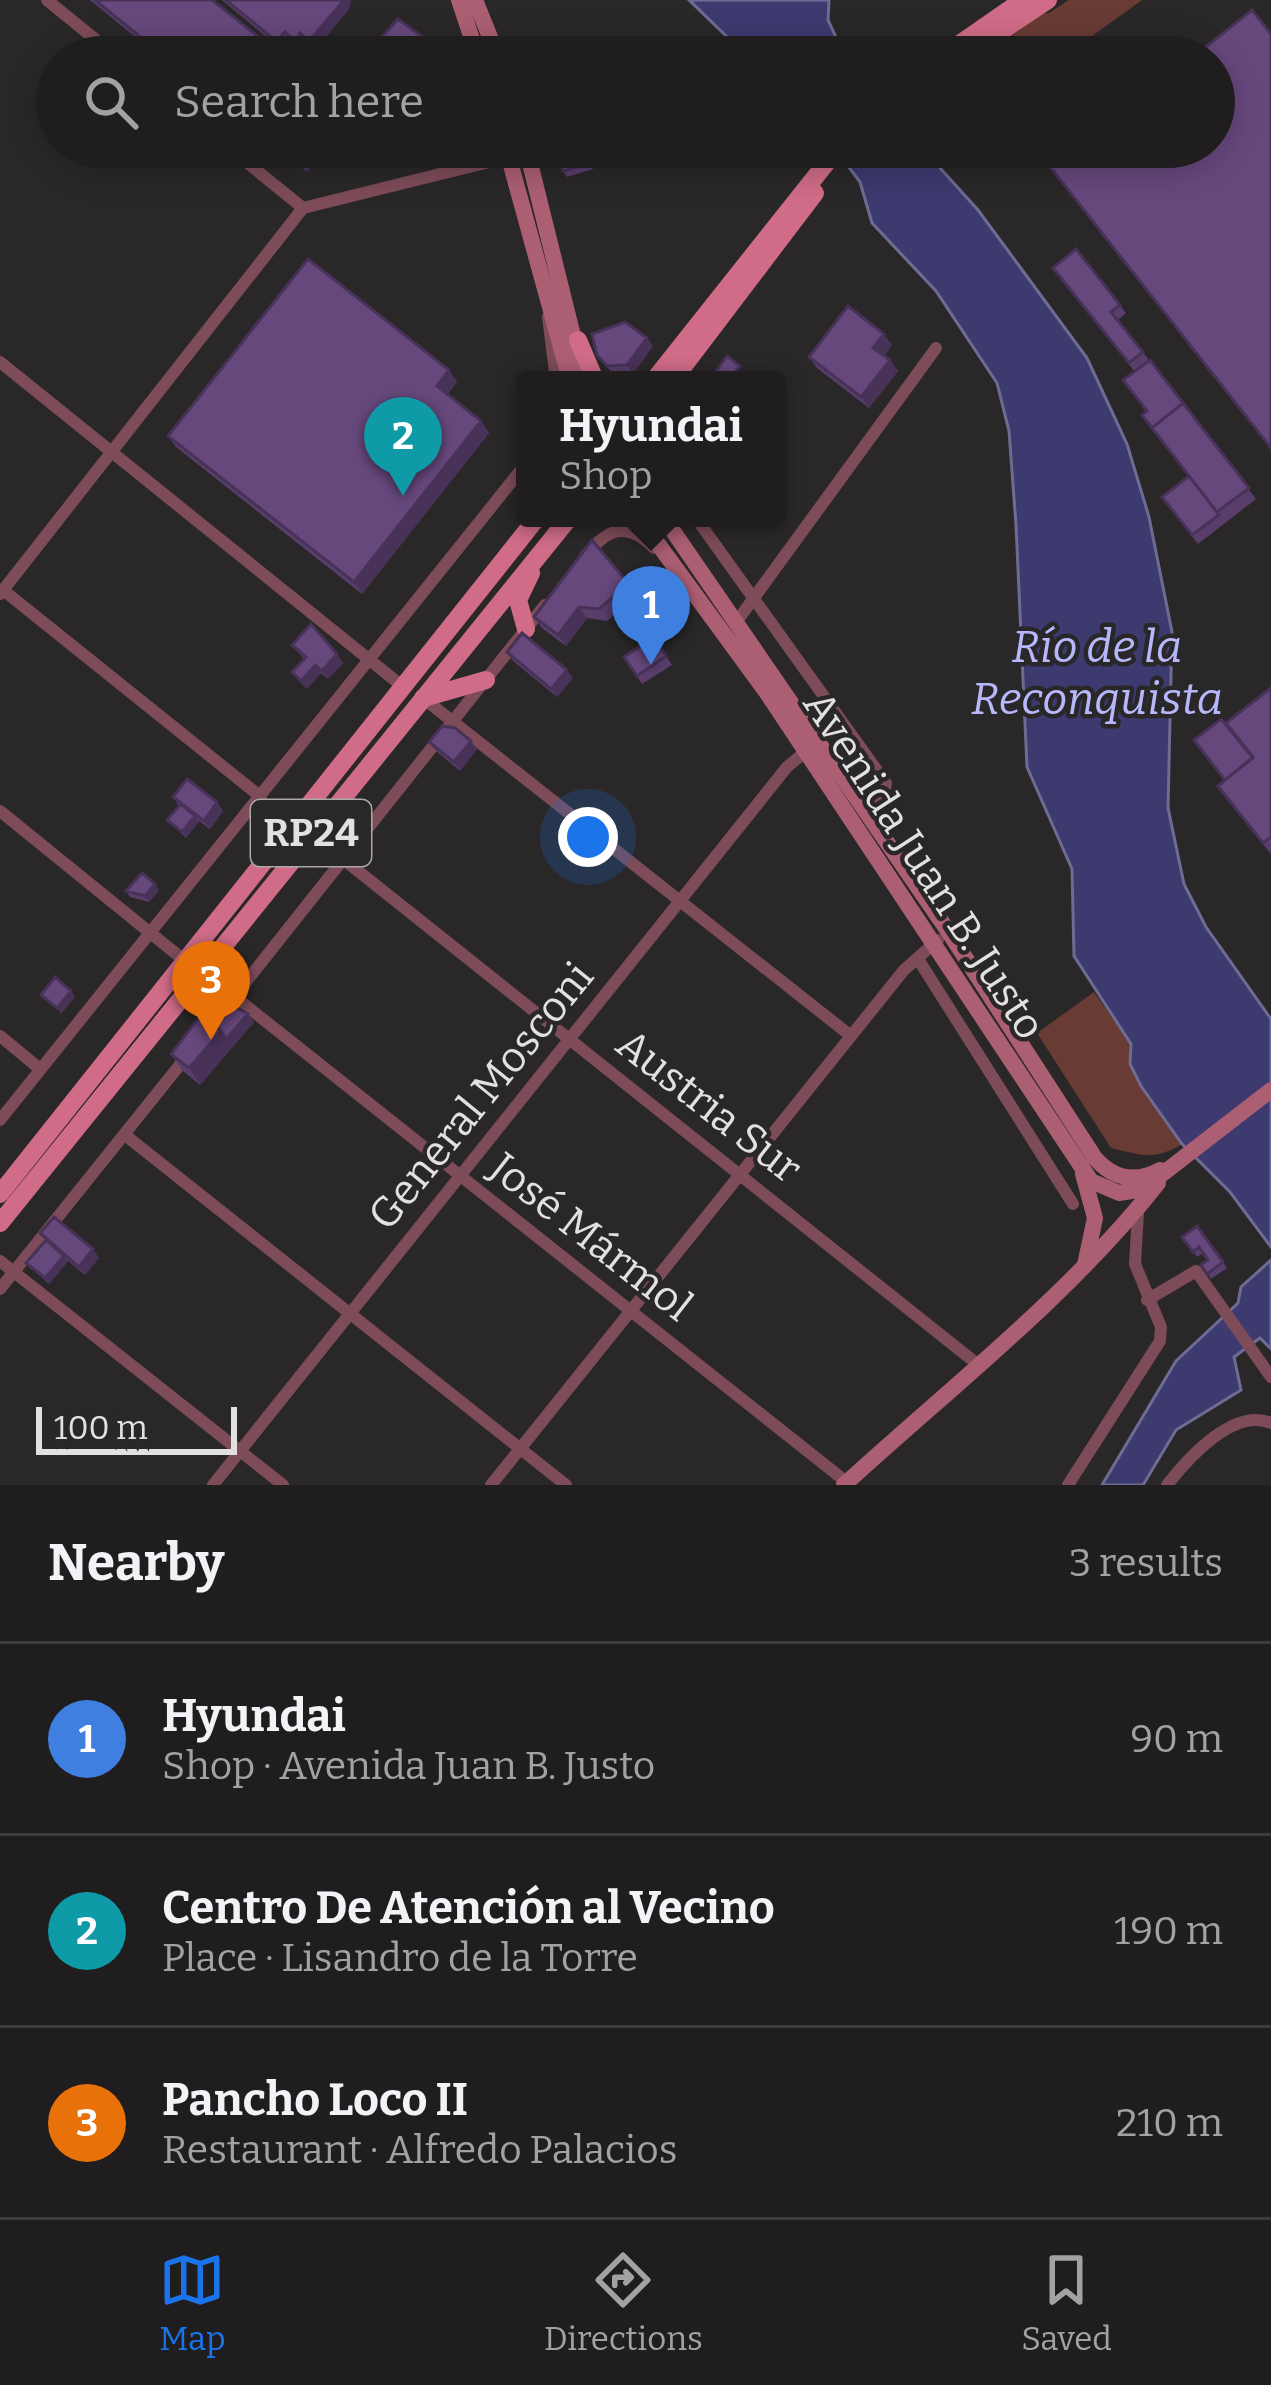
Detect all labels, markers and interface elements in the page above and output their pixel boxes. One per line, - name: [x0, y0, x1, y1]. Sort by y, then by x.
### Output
- search box: [36, 36, 1235, 168]
- icon: search: [78, 69, 144, 135]
- text: Search here: [174, 75, 424, 129]
- popup: [516, 371, 786, 527]
- pin: 2: [364, 397, 442, 496]
- text: Hyundai: [559, 399, 743, 453]
- text: Shop: [559, 453, 652, 499]
- pin: 1: [612, 566, 690, 665]
- water label: Río de la Reconquista: [971, 620, 1223, 726]
- street label: Avenida Juan B. Justo: [793, 682, 1055, 1048]
- road number: RP24: [251, 800, 371, 866]
- your location: [558, 807, 618, 867]
- pin: 3: [172, 941, 250, 1040]
- street label: General Mosconi: [358, 952, 604, 1240]
- street label: Austria Sur: [607, 1018, 811, 1194]
- street label: José Mármol: [479, 1142, 702, 1332]
- scale bar: [36, 1401, 237, 1454]
- text: 100 m: [54, 1408, 148, 1448]
- text: Nearby: [48, 1532, 224, 1594]
- text: 3 results: [1069, 1540, 1223, 1586]
- text: Hyundai: [162, 1689, 346, 1743]
- text: 1: [79, 1716, 95, 1762]
- text: 90 m: [1130, 1716, 1223, 1762]
- text: Shop · Avenida Juan B. Justo: [162, 1743, 655, 1789]
- text: Centro De Atención al Vecino: [162, 1881, 775, 1935]
- text: 2: [76, 1908, 98, 1954]
- text: 190 m: [1114, 1908, 1223, 1954]
- text: Place · Lisandro de la Torre: [162, 1935, 638, 1981]
- text: Pancho Loco II: [162, 2073, 468, 2127]
- text: 3: [76, 2100, 98, 2146]
- text: 210 m: [1116, 2100, 1223, 2146]
- text: Restaurant · Alfredo Palacios: [162, 2127, 677, 2173]
- tab: Map: [159, 2247, 226, 2359]
- tab: Directions: [544, 2247, 703, 2359]
- tab: Saved: [1021, 2247, 1112, 2359]

